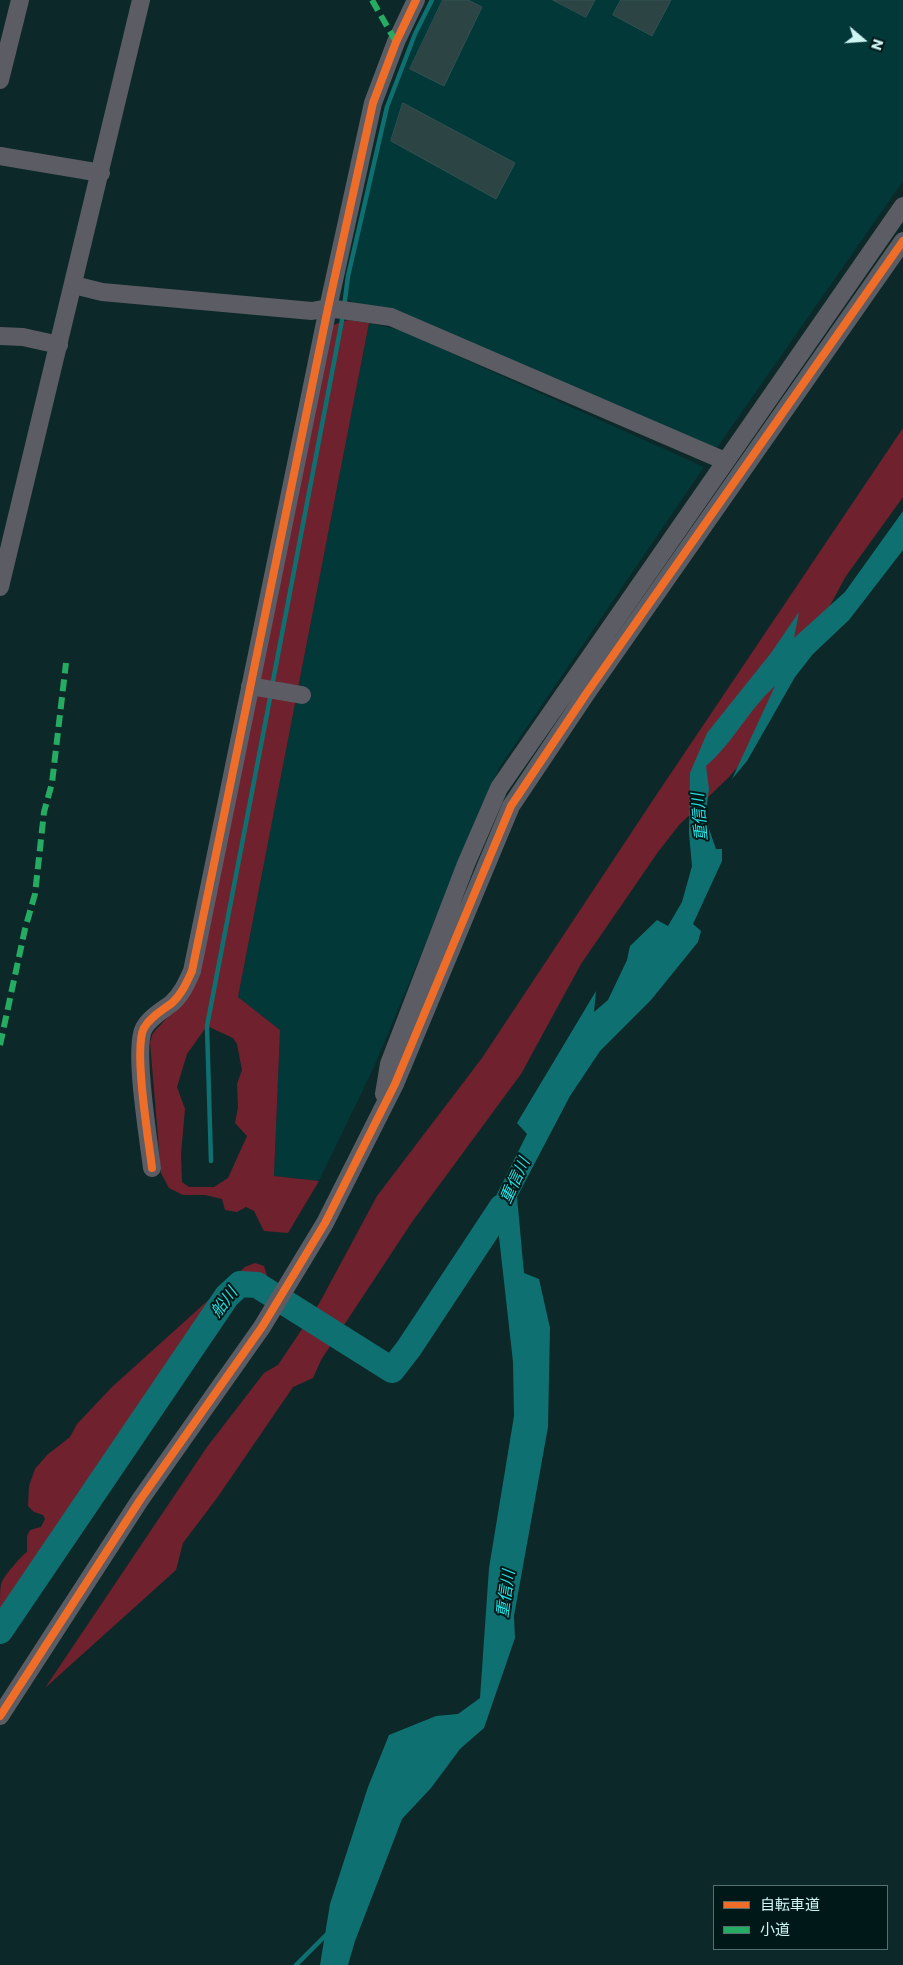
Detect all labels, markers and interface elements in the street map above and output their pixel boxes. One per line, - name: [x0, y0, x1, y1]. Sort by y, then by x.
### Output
- north arrow: [838, 15, 888, 65]
- text: N: [866, 37, 888, 53]
- water label: 重信川: [689, 792, 713, 842]
- water label: 重信川: [497, 1155, 535, 1207]
- water label: 船川: [208, 1284, 242, 1322]
- water label: 重信川: [494, 1569, 520, 1619]
- legend: [713, 1885, 888, 1950]
- text: 自転車道: [760, 1894, 820, 1915]
- text: 小道: [760, 1919, 790, 1940]

